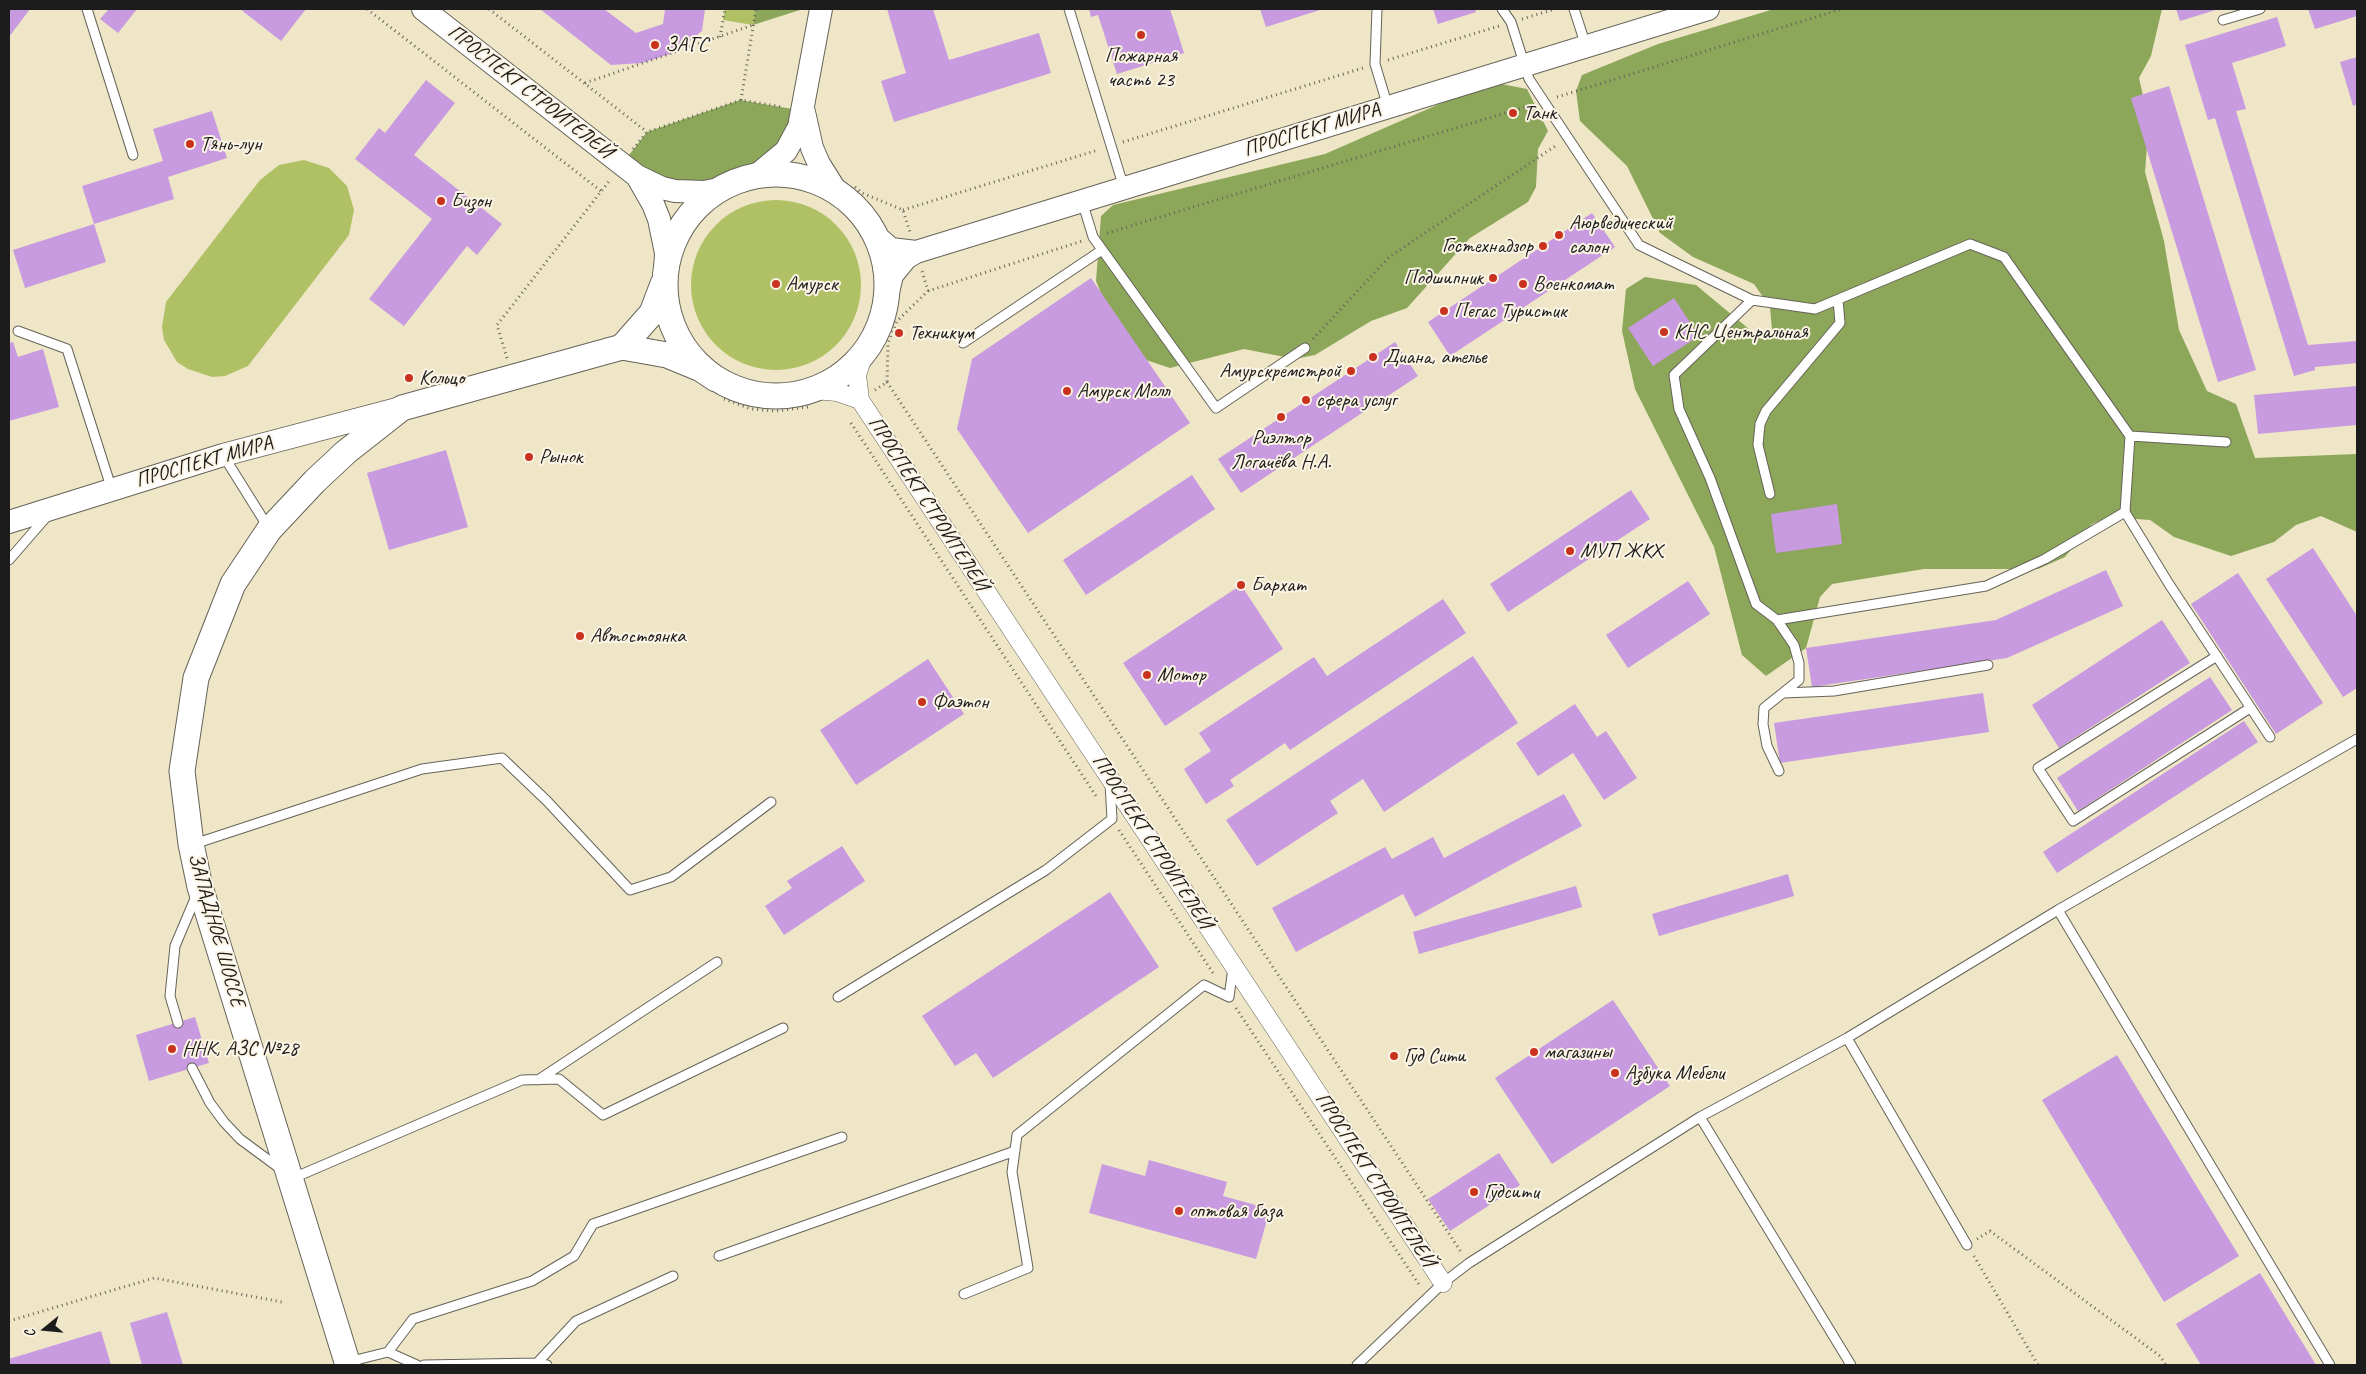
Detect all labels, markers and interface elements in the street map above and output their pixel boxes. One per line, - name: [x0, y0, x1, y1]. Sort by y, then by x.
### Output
- street label: ПРОСПЕКТ СТРОИТЕЛЕЙ: [442, 20, 618, 164]
- marker: Пожарная часть 23: [1135, 29, 1147, 41]
- place label: ЗАГС: [665, 32, 708, 58]
- marker: ЗАГС: [649, 39, 661, 51]
- place label: Пожарная часть 23: [1105, 43, 1177, 93]
- street label: ПРОСПЕКТ МИРА: [1241, 97, 1383, 163]
- place label: Танк: [1523, 100, 1556, 126]
- marker: Танк: [1507, 107, 1519, 119]
- place label: Тянь-лун: [200, 131, 261, 157]
- marker: Тянь-лун: [184, 138, 196, 150]
- place label: Бизон: [451, 188, 491, 214]
- marker: Бизон: [435, 195, 447, 207]
- place label: Аюрведический салон: [1569, 210, 1673, 260]
- marker: Аюрведический салон: [1553, 229, 1565, 241]
- place label: Гостехнадзор: [1442, 233, 1533, 259]
- marker: Гостехнадзор: [1537, 240, 1549, 252]
- place label: Подшипник: [1404, 265, 1483, 291]
- place label: Амурск: [786, 271, 838, 297]
- place label: Военкомат: [1533, 271, 1613, 297]
- marker: Подшипник: [1487, 272, 1499, 284]
- marker: Амурск: [770, 278, 782, 290]
- marker: Военкомат: [1517, 278, 1529, 290]
- place label: Пегас Туристик: [1454, 298, 1567, 324]
- marker: Пегас Туристик: [1438, 305, 1450, 317]
- place label: КНС Центральная: [1674, 319, 1808, 345]
- place label: Техникум: [909, 320, 974, 346]
- marker: КНС Центральная: [1658, 326, 1670, 338]
- marker: Техникум: [893, 327, 905, 339]
- place label: Диана, ателье: [1383, 344, 1487, 370]
- marker: Диана, ателье: [1367, 351, 1379, 363]
- place label: Амурскремстрой: [1219, 358, 1341, 384]
- place label: Кольцо: [419, 365, 464, 391]
- marker: Амурскремстрой: [1345, 365, 1357, 377]
- marker: Кольцо: [403, 372, 415, 384]
- place label: Амурск Молл: [1077, 378, 1169, 404]
- marker: Амурск Молл: [1061, 385, 1073, 397]
- place label: сфера услуг: [1316, 387, 1396, 413]
- marker: сфера услуг: [1300, 394, 1312, 406]
- marker: Риэлтор Логачёва Н.А.: [1275, 411, 1287, 423]
- street label: ПРОСПЕКТ СТРОИТЕЛЕЙ: [862, 412, 994, 596]
- place label: Риэлтор Логачёва Н.А.: [1231, 425, 1331, 475]
- street label: ПРОСПЕКТ МИРА: [133, 430, 275, 494]
- place label: Рынок: [539, 444, 582, 470]
- marker: Рынок: [523, 451, 535, 463]
- place label: МУП ЖКХ: [1580, 538, 1662, 564]
- marker: МУП ЖКХ: [1564, 545, 1576, 557]
- place label: Бархат: [1251, 572, 1306, 598]
- marker: Бархат: [1235, 579, 1247, 591]
- place label: Автостоянка: [590, 623, 686, 649]
- marker: Автостоянка: [574, 630, 586, 642]
- place label: Мотор: [1157, 662, 1206, 688]
- marker: Мотор: [1141, 669, 1153, 681]
- place label: Фаэтон: [932, 689, 988, 715]
- marker: Фаэтон: [916, 696, 928, 708]
- street label: ПРОСПЕКТ СТРОИТЕЛЕЙ: [1086, 750, 1218, 934]
- street label: ЗАПАДНОЕ ШОССЕ: [182, 850, 250, 1010]
- place label: ННК, АЗС №28: [182, 1036, 298, 1062]
- place label: магазины: [1544, 1039, 1612, 1065]
- marker: ННК, АЗС №28: [166, 1043, 178, 1055]
- place label: Гуд Сити: [1404, 1043, 1465, 1069]
- marker: магазины: [1528, 1046, 1540, 1058]
- marker: Гуд Сити: [1388, 1050, 1400, 1062]
- place label: Азбука Мебели: [1625, 1060, 1724, 1086]
- marker: Азбука Мебели: [1609, 1067, 1621, 1079]
- street label: ПРОСПЕКТ СТРОИТЕЛЕЙ: [1309, 1088, 1441, 1272]
- place label: Гудсити: [1484, 1179, 1539, 1205]
- marker: Гудсити: [1468, 1186, 1480, 1198]
- place label: оптовая база: [1189, 1198, 1283, 1224]
- marker: оптовая база: [1173, 1205, 1185, 1217]
- north arrow: [20, 1304, 70, 1354]
- text: С: [21, 1328, 39, 1339]

